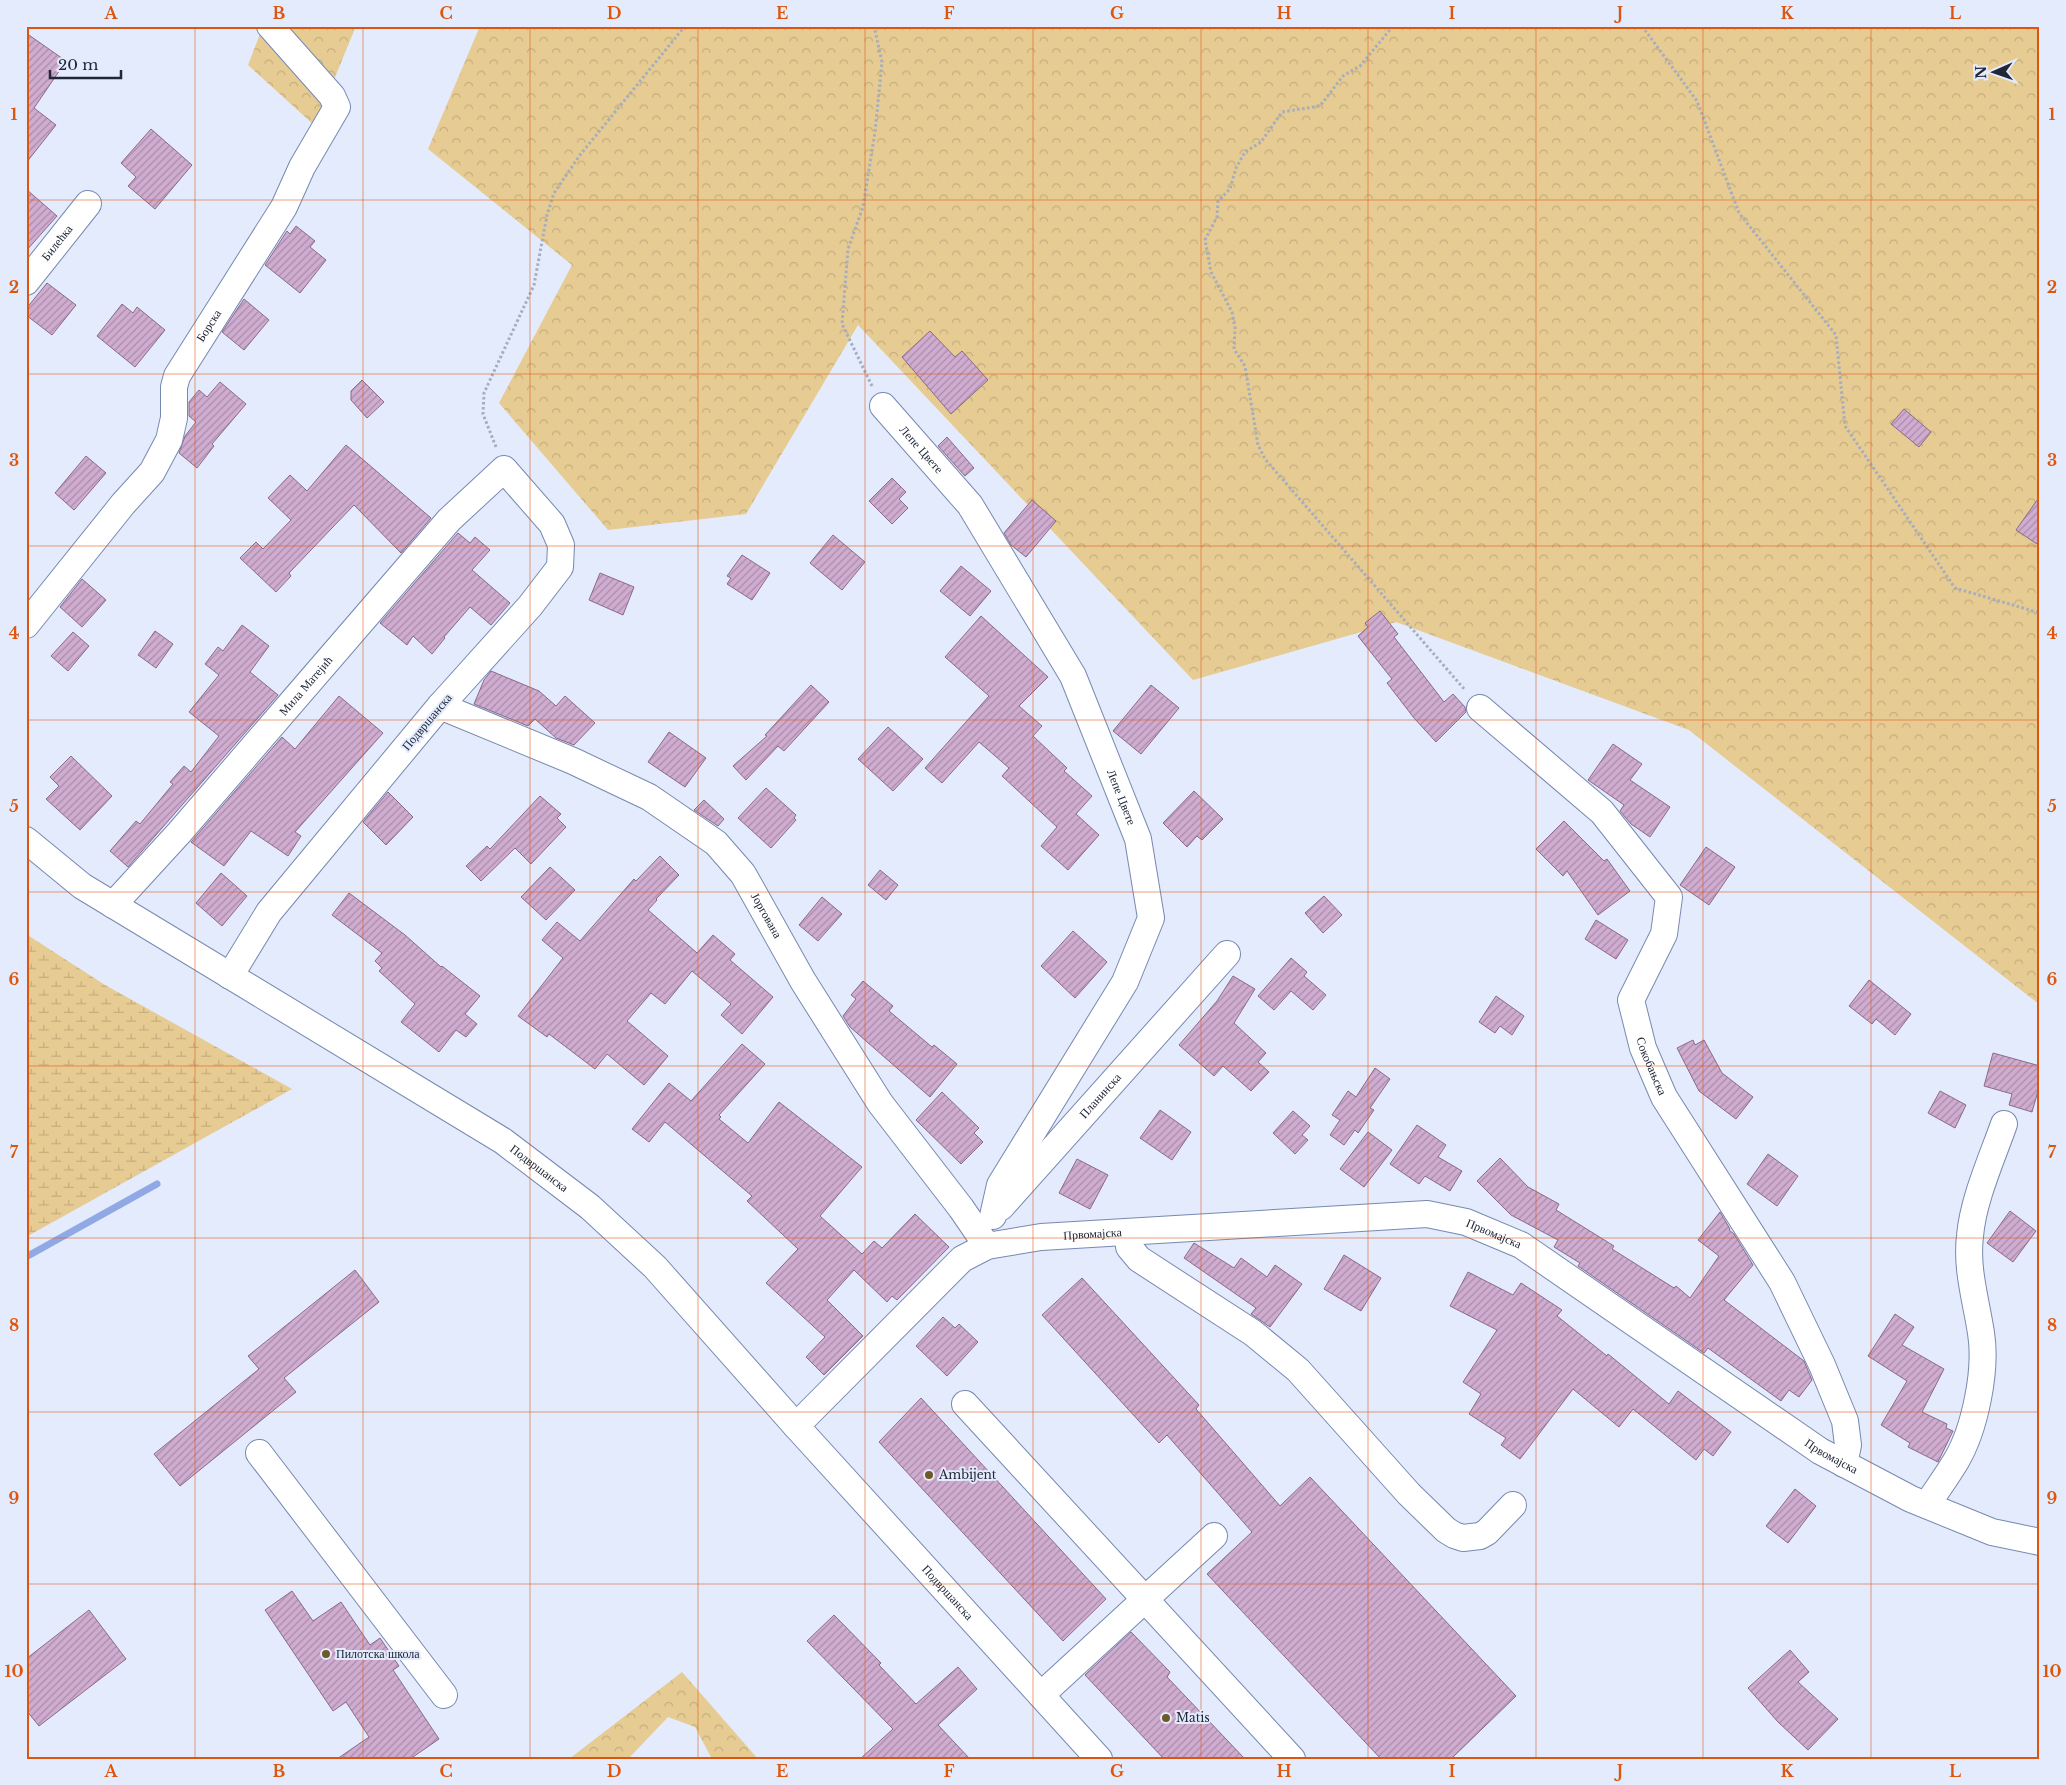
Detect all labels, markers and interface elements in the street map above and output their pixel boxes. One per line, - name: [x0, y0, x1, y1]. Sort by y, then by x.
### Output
- text: A: [104, 3, 119, 23]
- text: B: [273, 3, 286, 23]
- text: C: [439, 3, 453, 23]
- text: D: [607, 3, 621, 23]
- text: E: [776, 3, 788, 23]
- text: F: [943, 3, 955, 23]
- text: G: [1110, 3, 1124, 23]
- text: H: [1276, 3, 1292, 23]
- text: I: [1449, 3, 1456, 23]
- text: J: [1614, 3, 1623, 23]
- text: K: [1780, 3, 1794, 23]
- text: L: [1949, 3, 1961, 23]
- scale bar: [50, 48, 121, 80]
- north arrow: [1968, 48, 2018, 98]
- text: 20 m: [58, 55, 98, 74]
- text: N: [1972, 66, 1990, 79]
- text: 1: [11, 104, 18, 124]
- text: 1: [2049, 104, 2056, 124]
- street label: Билећка: [38, 221, 76, 264]
- text: 2: [9, 277, 19, 297]
- text: 2: [2047, 277, 2057, 297]
- street label: Борска: [193, 306, 225, 344]
- street label: Лепе Цвете: [897, 422, 947, 476]
- text: 3: [9, 450, 19, 470]
- text: 3: [2047, 450, 2057, 470]
- text: 4: [9, 623, 19, 643]
- text: 4: [2047, 623, 2057, 643]
- street label: Мила Матејић: [276, 653, 335, 718]
- street label: Подвршанска: [399, 690, 455, 753]
- street label: Лепе Цвете: [1104, 767, 1140, 827]
- text: 5: [9, 796, 19, 816]
- text: 5: [2047, 796, 2057, 816]
- street label: Јоргована: [748, 890, 786, 941]
- text: 6: [9, 969, 20, 989]
- text: 6: [2047, 969, 2058, 989]
- street label: Сокобањска: [1634, 1035, 1671, 1098]
- street label: Планинска: [1076, 1069, 1124, 1121]
- street label: Подвршанска: [507, 1141, 572, 1195]
- text: 7: [10, 1142, 19, 1162]
- text: 7: [2048, 1142, 2057, 1162]
- street label: Првомајска: [1464, 1215, 1524, 1252]
- street label: Првомајска: [1063, 1224, 1123, 1243]
- text: 8: [9, 1315, 19, 1335]
- text: 8: [2047, 1315, 2057, 1335]
- street label: Првомајска: [1802, 1435, 1861, 1477]
- place label: Ambijent: [938, 1467, 997, 1482]
- marker: Ambijent: [923, 1469, 935, 1481]
- text: 9: [9, 1488, 20, 1508]
- text: 9: [2047, 1488, 2058, 1508]
- street label: Подвршанска: [919, 1561, 977, 1623]
- place label: Пилотска школа: [336, 1646, 420, 1661]
- marker: Пилотска школа: [320, 1648, 332, 1660]
- text: 10: [4, 1661, 24, 1681]
- text: 10: [2042, 1661, 2062, 1681]
- place label: Matis: [1176, 1710, 1210, 1725]
- marker: Matis: [1160, 1712, 1172, 1724]
- text: A: [104, 1761, 119, 1781]
- text: B: [273, 1761, 286, 1781]
- text: C: [439, 1761, 453, 1781]
- text: D: [607, 1761, 621, 1781]
- text: E: [776, 1761, 788, 1781]
- text: F: [943, 1761, 955, 1781]
- text: G: [1110, 1761, 1124, 1781]
- text: H: [1276, 1761, 1292, 1781]
- text: I: [1449, 1761, 1456, 1781]
- text: J: [1614, 1761, 1623, 1781]
- text: K: [1780, 1761, 1794, 1781]
- text: L: [1949, 1761, 1961, 1781]

